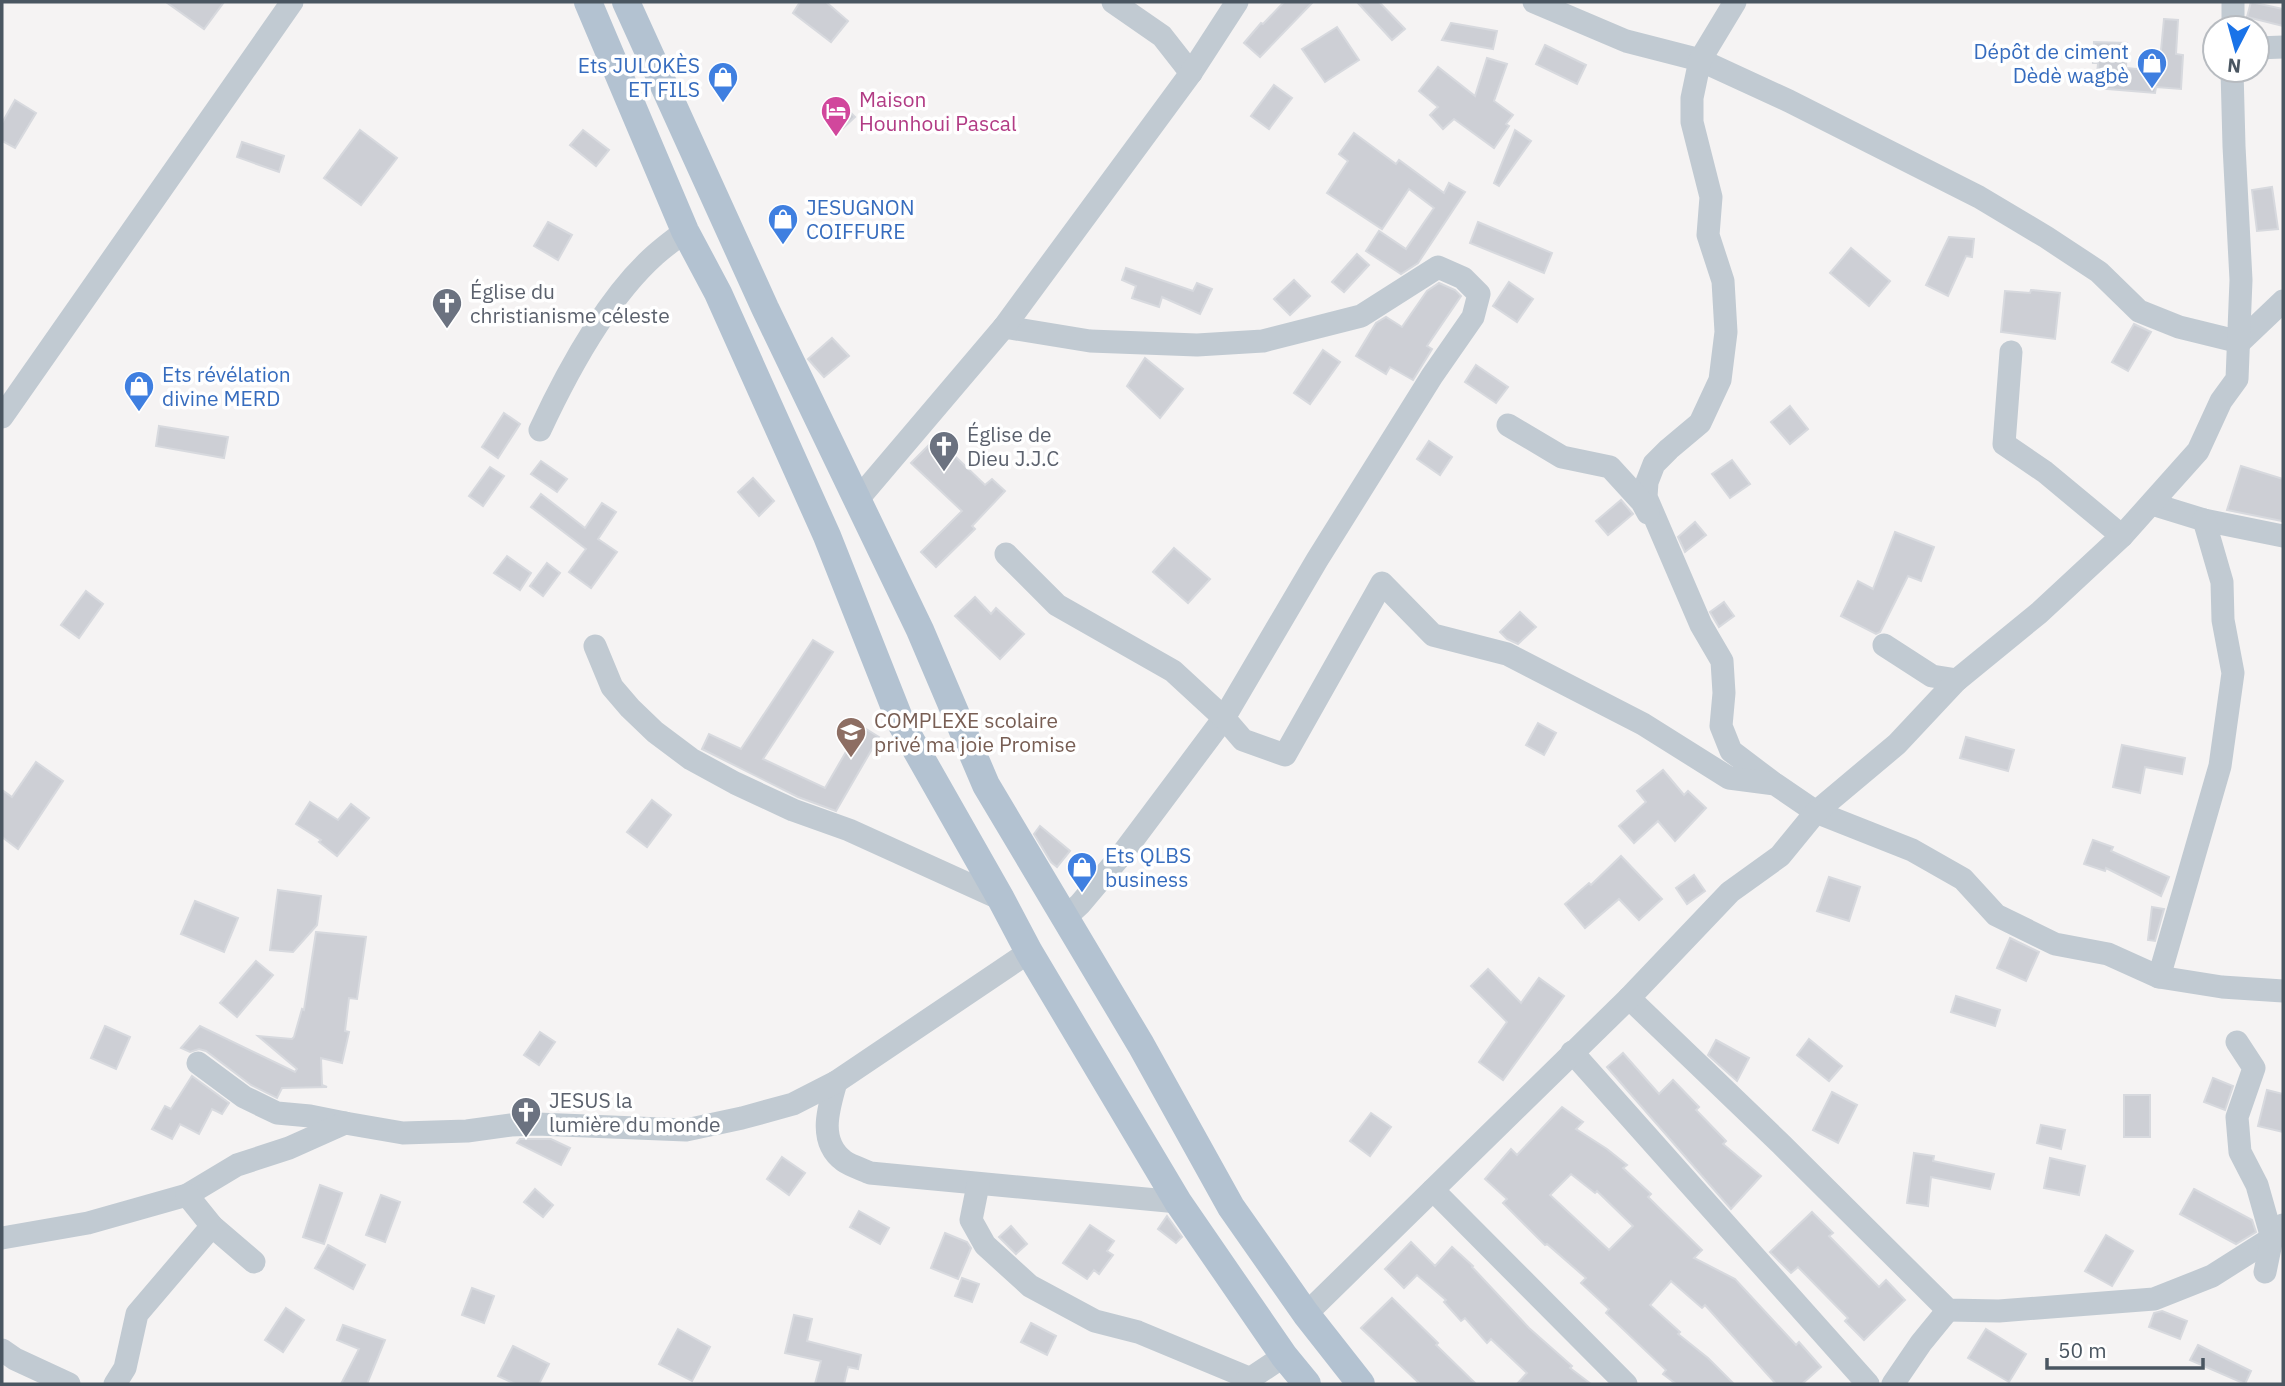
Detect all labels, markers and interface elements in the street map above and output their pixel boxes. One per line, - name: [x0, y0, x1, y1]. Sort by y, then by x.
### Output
- north arrow: [2201, 14, 2271, 84]
- place label: Dépôt de ciment Dèdè wagbè: [1973, 37, 2129, 89]
- shop icon: Dépôt de ciment Dèdè wagbè: [2135, 46, 2169, 90]
- place label: Ets JULOKÈS ET FILS: [578, 51, 700, 103]
- text: N: [2226, 53, 2242, 79]
- shop icon: Ets JULOKÈS ET FILS: [706, 60, 740, 104]
- place label: Maison Hounhoui Pascal: [859, 85, 1017, 137]
- hotel icon: Maison Hounhoui Pascal: [819, 94, 853, 138]
- place label: JESUGNON COIFFURE: [806, 193, 915, 245]
- shop icon: JESUGNON COIFFURE: [766, 202, 800, 246]
- place label: Église du christianisme céleste: [470, 277, 670, 329]
- church icon: Église du christianisme céleste: [430, 286, 464, 330]
- place label: Ets révélation divine MERD: [162, 360, 291, 412]
- shop icon: Ets révélation divine MERD: [122, 369, 156, 413]
- place label: Église de Dieu J.J.C: [967, 420, 1059, 472]
- church icon: Église de Dieu J.J.C: [927, 429, 961, 473]
- place label: COMPLEXE scolaire privé ma joie Promise: [874, 706, 1076, 758]
- school or university icon: COMPLEXE scolaire privé ma joie Promise: [834, 715, 868, 759]
- place label: Ets QLBS business: [1105, 841, 1191, 893]
- shop icon: Ets QLBS business: [1065, 850, 1099, 894]
- place label: JESUS la lumière du monde: [549, 1086, 721, 1138]
- church icon: JESUS la lumière du monde: [509, 1095, 543, 1139]
- scale bar: [2047, 1326, 2203, 1370]
- text: 50 m: [2058, 1336, 2107, 1364]

